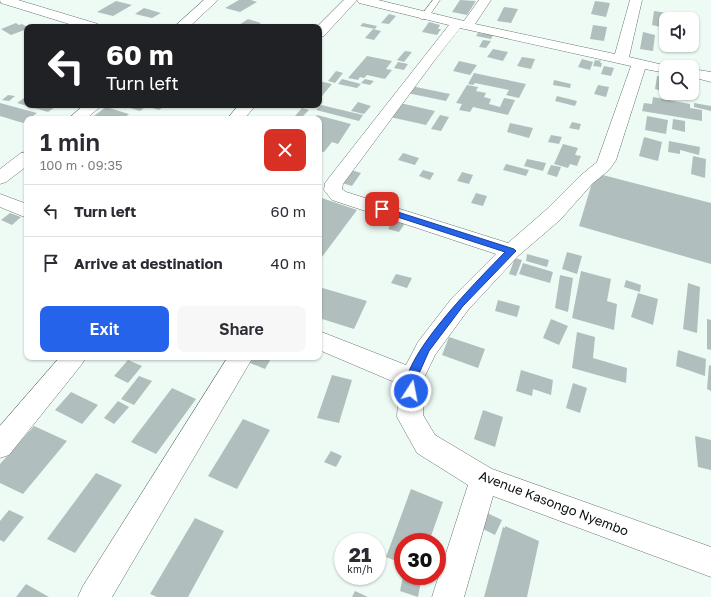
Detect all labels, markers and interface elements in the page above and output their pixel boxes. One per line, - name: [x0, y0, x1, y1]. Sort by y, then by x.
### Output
- map controls: [659, 12, 699, 100]
- button: sound: [659, 12, 699, 52]
- text: 60 m: [106, 38, 173, 71]
- icon: left: [40, 40, 92, 92]
- button: search: [659, 60, 699, 100]
- text: Turn left: [106, 72, 179, 94]
- text: 1 min: [40, 127, 100, 156]
- button: close: [264, 129, 306, 171]
- text: 100 m · 09:35: [40, 157, 123, 173]
- pin: [365, 192, 399, 226]
- icon: arrive: [371, 198, 393, 220]
- icon: left: [40, 200, 62, 222]
- text: Turn left: [74, 202, 136, 220]
- text: 60 m: [271, 202, 306, 220]
- icon: arrive: [40, 252, 62, 274]
- text: Arrive at destination: [74, 254, 223, 272]
- text: 40 m: [271, 254, 306, 272]
- button: Exit: [40, 306, 169, 352]
- button: Share: [177, 306, 306, 352]
- position arrow: [390, 370, 432, 412]
- street label: Avenue Kasongo Nyembo: [477, 467, 631, 539]
- speed limit sign: 30: [394, 533, 446, 585]
- text: 21: [349, 542, 371, 566]
- text: km/h: [347, 563, 373, 575]

